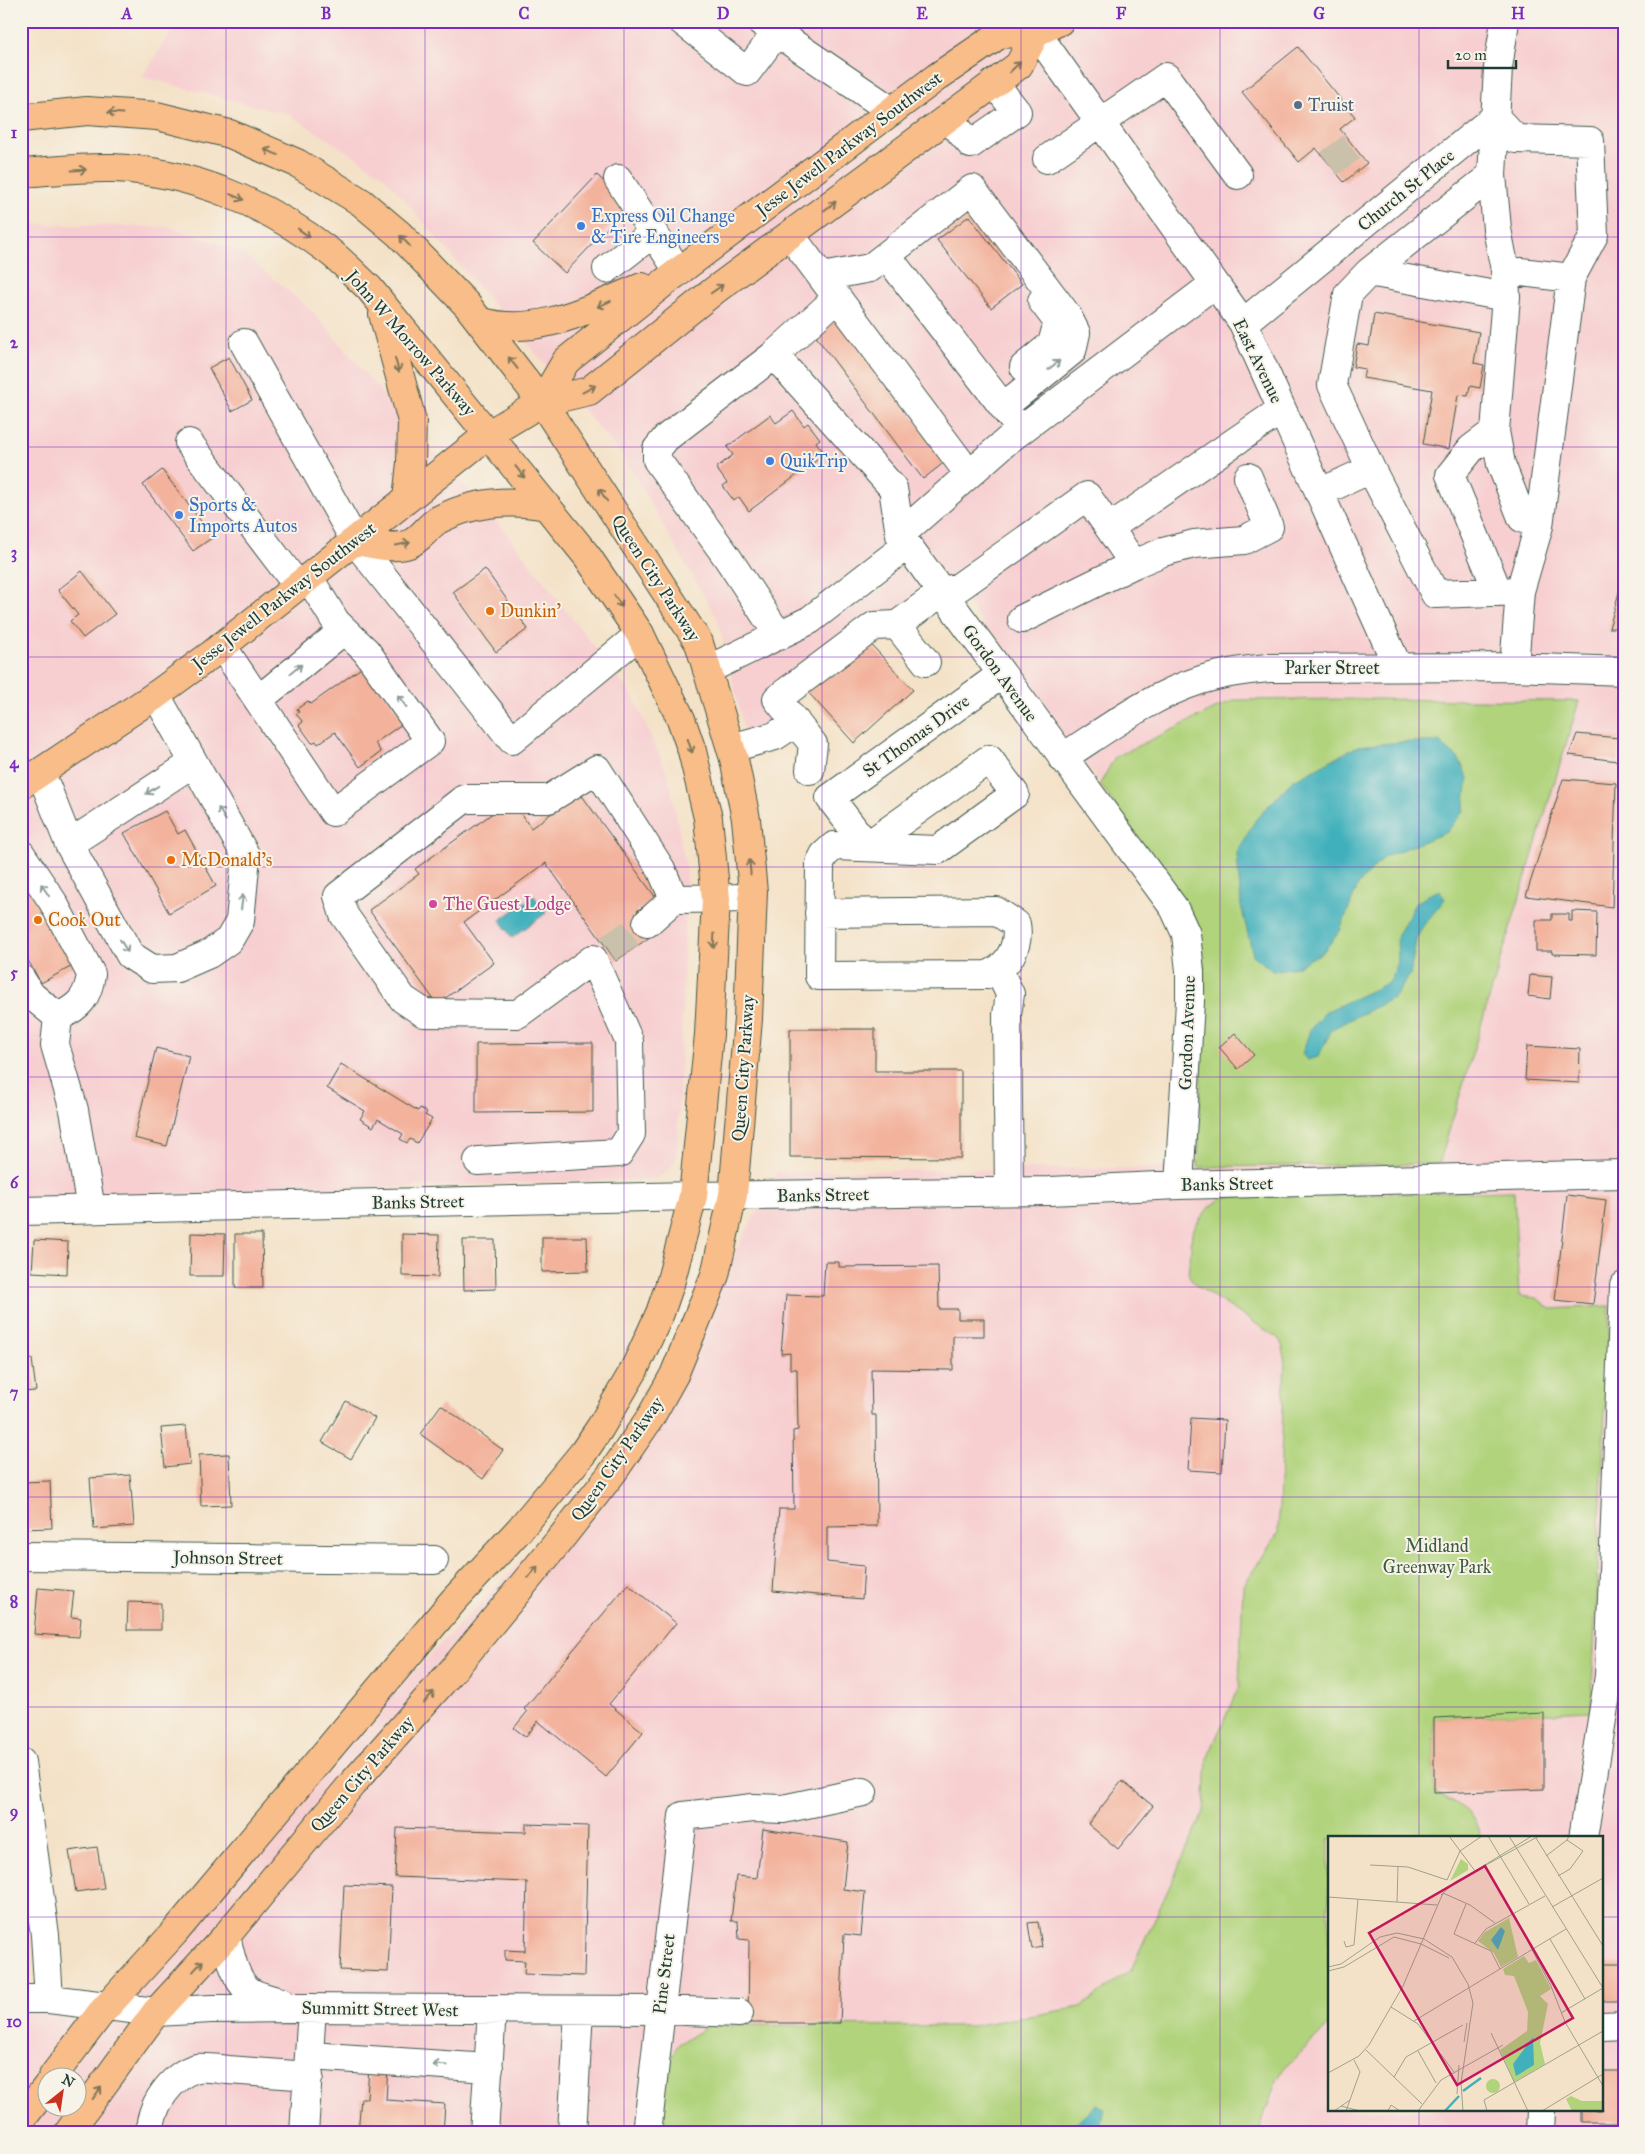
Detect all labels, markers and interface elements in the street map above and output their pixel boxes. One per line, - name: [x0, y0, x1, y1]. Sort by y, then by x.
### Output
- text: A: [121, 4, 133, 23]
- text: B: [321, 4, 331, 23]
- text: C: [519, 4, 530, 23]
- text: D: [717, 4, 730, 23]
- text: E: [916, 4, 928, 23]
- text: F: [1116, 4, 1127, 23]
- text: G: [1313, 4, 1325, 23]
- text: H: [1511, 4, 1525, 23]
- scale bar: [1448, 38, 1515, 70]
- text: 20 m: [1455, 46, 1487, 64]
- one-way arrow: [1008, 61, 1021, 73]
- street label: Jesse Jewell Parkway Southwest: [750, 66, 948, 223]
- place label: Truist: [1308, 94, 1355, 116]
- marker: Truist: [1292, 99, 1304, 111]
- one-way arrow: [107, 108, 123, 118]
- text: 1: [11, 123, 18, 142]
- street label: Church St Place: [1353, 144, 1459, 236]
- one-way arrow: [264, 146, 279, 156]
- one-way arrow: [71, 165, 87, 174]
- one-way arrow: [229, 193, 244, 203]
- one-way arrow: [823, 201, 836, 212]
- place label: Express Oil Change & Tire Engineers: [591, 205, 735, 249]
- marker: Express Oil Change & Tire Engineers: [575, 220, 587, 232]
- one-way arrow: [297, 228, 311, 238]
- one-way arrow: [399, 235, 411, 248]
- street label: John W Morrow Parkway: [339, 264, 481, 422]
- one-way arrow: [710, 284, 724, 294]
- one-way arrow: [597, 300, 612, 310]
- street label: East Avenue: [1228, 315, 1288, 407]
- text: 2: [10, 333, 19, 352]
- one-way arrow: [393, 356, 403, 372]
- one-way arrow: [507, 357, 518, 370]
- one-way arrow: [1048, 360, 1061, 371]
- one-way arrow: [582, 384, 597, 394]
- place label: QuikTrip: [780, 450, 848, 472]
- marker: QuikTrip: [764, 455, 776, 467]
- one-way arrow: [514, 465, 525, 478]
- one-way arrow: [598, 488, 608, 502]
- place label: Sports & Imports Autos: [189, 494, 297, 537]
- marker: Sports & Imports Autos: [173, 509, 185, 521]
- street label: Queen City Parkway: [607, 510, 706, 646]
- street label: Jesse Jewell Parkway Southwest: [186, 517, 382, 677]
- one-way arrow: [395, 538, 411, 548]
- text: 3: [11, 543, 17, 563]
- one-way arrow: [613, 594, 623, 608]
- place label: Dunkin': [500, 600, 561, 622]
- marker: Dunkin': [484, 605, 496, 617]
- street label: Gordon Avenue: [957, 620, 1043, 726]
- street label: Parker Street: [1284, 657, 1380, 679]
- one-way arrow: [289, 664, 302, 675]
- street label: St Thomas Drive: [858, 690, 974, 782]
- one-way arrow: [397, 694, 407, 708]
- one-way arrow: [686, 738, 695, 754]
- text: 4: [10, 753, 20, 773]
- one-way arrow: [146, 785, 160, 795]
- one-way arrow: [217, 806, 227, 821]
- place label: McDonald's: [181, 849, 272, 871]
- marker: McDonald's: [165, 854, 177, 866]
- one-way arrow: [746, 860, 755, 876]
- one-way arrow: [40, 883, 50, 897]
- place label: The Guest Lodge: [443, 893, 571, 916]
- one-way arrow: [238, 894, 248, 910]
- marker: The Guest Lodge: [427, 898, 439, 910]
- place label: Cook Out: [48, 909, 121, 931]
- marker: Cook Out: [32, 914, 44, 926]
- one-way arrow: [709, 933, 718, 949]
- one-way arrow: [119, 939, 130, 953]
- text: 5: [10, 963, 18, 982]
- street label: Gordon Avenue: [1174, 975, 1200, 1091]
- street label: Queen City Parkway: [727, 993, 759, 1142]
- street label: Banks Street: [1180, 1172, 1274, 1196]
- text: 6: [10, 1173, 19, 1192]
- street label: Banks Street: [776, 1183, 870, 1207]
- street label: Banks Street: [371, 1190, 465, 1214]
- text: 7: [10, 1383, 19, 1402]
- street label: Queen City Parkway: [566, 1392, 668, 1525]
- park label: Midland Greenway Park: [1383, 1535, 1492, 1578]
- street label: Johnson Street: [171, 1546, 284, 1571]
- one-way arrow: [527, 1566, 538, 1579]
- text: 8: [10, 1592, 18, 1611]
- one-way arrow: [423, 1690, 435, 1703]
- street label: Queen City Parkway: [306, 1711, 419, 1837]
- text: 9: [10, 1802, 18, 1822]
- inset map: [1328, 1836, 1602, 2112]
- street label: Pine Street: [648, 1932, 680, 2016]
- one-way arrow: [192, 1960, 204, 1973]
- street label: Summitt Street West: [301, 1997, 459, 2021]
- text: 10: [6, 2012, 22, 2031]
- one-way arrow: [433, 2060, 449, 2070]
- north arrow: [38, 2066, 88, 2116]
- text: N: [59, 2071, 78, 2092]
- one-way arrow: [92, 2086, 102, 2100]

